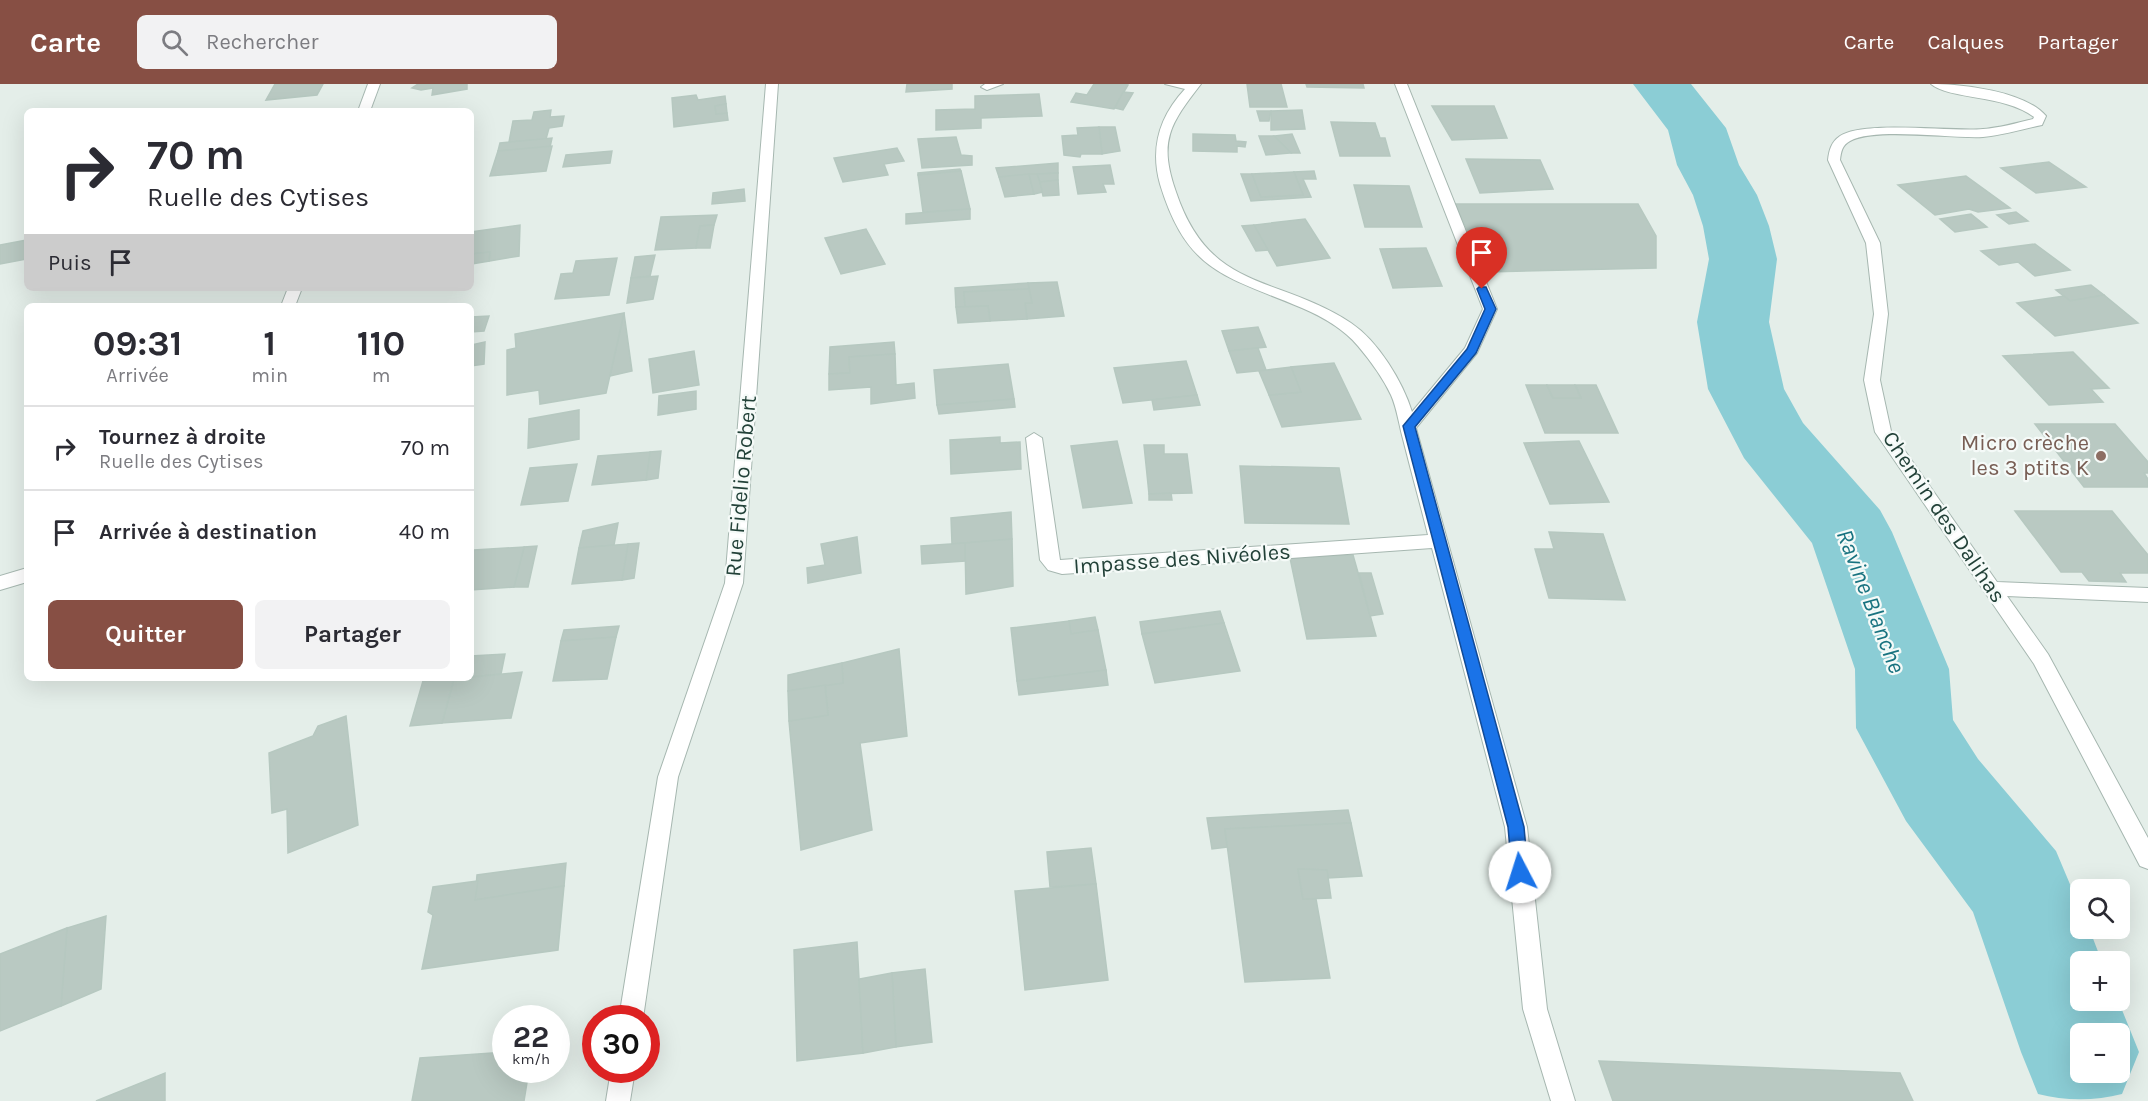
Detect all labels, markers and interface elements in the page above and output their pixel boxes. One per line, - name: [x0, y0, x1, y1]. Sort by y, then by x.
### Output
- search box: [137, 15, 557, 69]
- text: Carte: [30, 26, 101, 59]
- icon: search: [158, 26, 191, 59]
- text: Rechercher: [206, 29, 319, 55]
- text: Carte: [1844, 30, 1894, 54]
- text: Calques: [1927, 30, 2005, 54]
- text: Partager: [2038, 30, 2118, 54]
- text: 70 m: [147, 130, 245, 180]
- icon: right: [48, 132, 126, 210]
- text: Ruelle des Cytises: [147, 181, 369, 213]
- pin: [1456, 227, 1507, 289]
- icon: arrive: [1465, 236, 1498, 269]
- icon: arrive: [104, 246, 137, 279]
- text: Puis: [48, 250, 92, 276]
- text: 09:31: [93, 322, 182, 364]
- text: 1: [263, 322, 276, 364]
- text: 110: [357, 322, 405, 364]
- text: Arrivée: [106, 364, 169, 387]
- text: min: [251, 364, 288, 387]
- text: m: [372, 364, 390, 387]
- street label: Rue Fidelio Robert: [720, 394, 762, 578]
- text: Tournez à droite: [99, 424, 266, 450]
- street label: Chemin des Dalihas: [1877, 426, 2011, 608]
- place label: Micro crèche les 3 ptits K: [1961, 430, 2089, 481]
- icon: right: [48, 432, 81, 465]
- text: 70 m: [401, 435, 450, 461]
- marker: Micro crèche les 3 ptits K: [2094, 449, 2108, 463]
- text: Ruelle des Cytises: [99, 450, 264, 473]
- icon: arrive: [48, 516, 81, 549]
- text: Arrivée à destination: [99, 519, 317, 545]
- text: 40 m: [399, 519, 450, 545]
- water label: Ravine Blanche: [1831, 525, 1911, 677]
- street label: Impasse des Nivéoles: [1073, 538, 1291, 580]
- button: Quitter: [48, 600, 243, 669]
- button: Partager: [255, 600, 450, 669]
- position arrow: [1488, 840, 1552, 904]
- map controls: [2070, 879, 2130, 1083]
- button: search: [2070, 879, 2130, 939]
- button: +: [2070, 951, 2130, 1011]
- speed limit sign: 30: [582, 1005, 660, 1083]
- text: 22: [513, 1019, 549, 1055]
- button: −: [2070, 1023, 2130, 1083]
- text: km/h: [512, 1050, 550, 1068]

